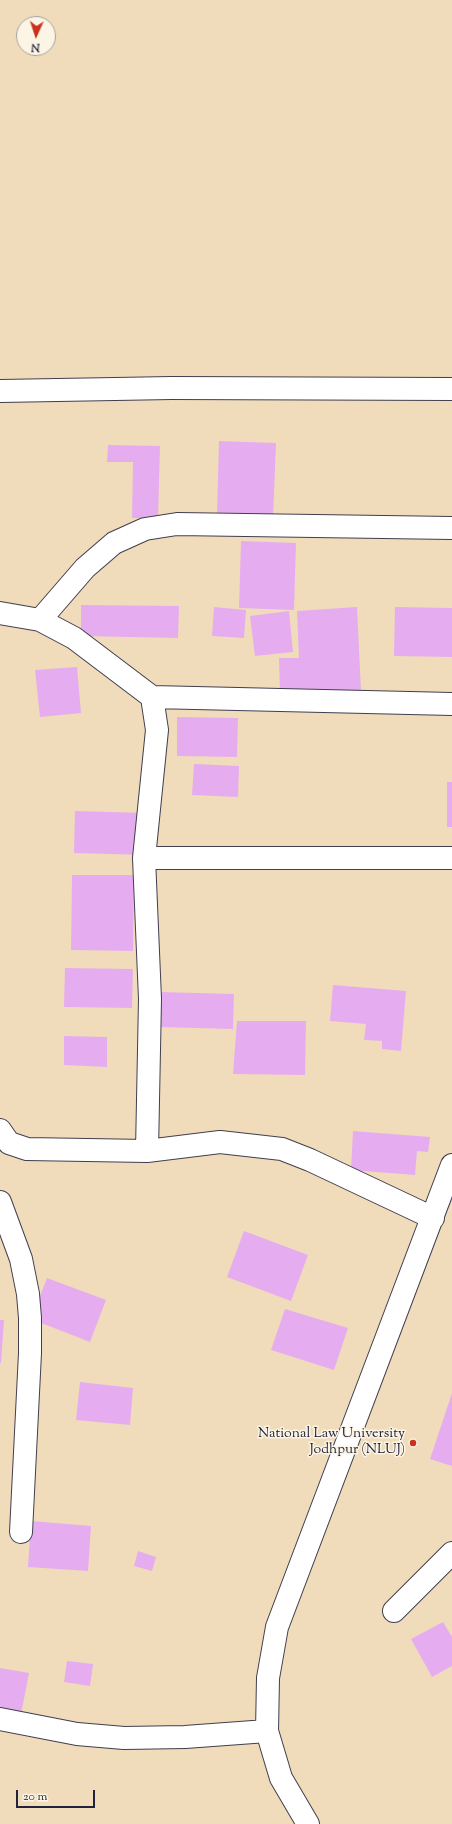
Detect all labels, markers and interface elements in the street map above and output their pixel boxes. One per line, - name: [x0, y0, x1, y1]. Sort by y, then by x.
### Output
- north arrow: [16, 16, 56, 56]
- text: N: [31, 39, 40, 55]
- place label: National Law University Jodhpur (NLUJ): [258, 1427, 405, 1460]
- marker: National Law University Jodhpur (NLUJ): [408, 1438, 418, 1448]
- scale bar: [18, 1782, 97, 1808]
- text: 20 m: [23, 1788, 47, 1806]

